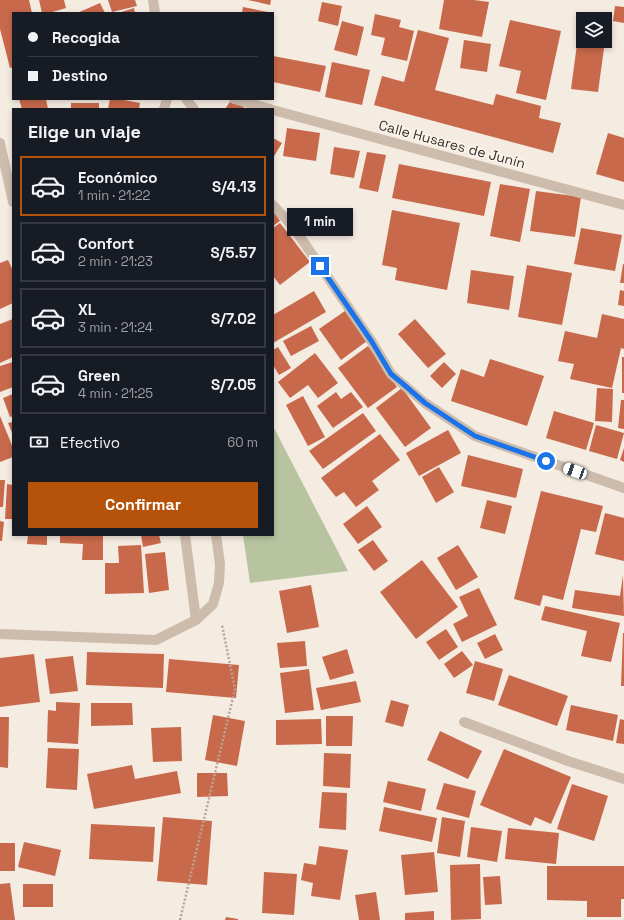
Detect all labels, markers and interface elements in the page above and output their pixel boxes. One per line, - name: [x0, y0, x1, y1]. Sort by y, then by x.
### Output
- map controls: [576, 12, 612, 48]
- button: layers: [576, 12, 612, 48]
- text: Recogida: [52, 28, 120, 47]
- text: Destino: [52, 66, 108, 85]
- street label: Calle Husares de Junín: [377, 116, 527, 172]
- text: Elige un viaje: [28, 120, 141, 143]
- icon: car: [30, 168, 66, 204]
- text: Económico: [78, 168, 157, 187]
- text: S/4.13: [212, 177, 256, 196]
- text: 1 min · 21:22: [78, 187, 150, 204]
- callout: 1 min: [287, 208, 353, 236]
- text: 1 min: [304, 213, 336, 230]
- icon: car: [30, 234, 66, 270]
- text: Confort: [78, 234, 134, 253]
- text: S/5.57: [211, 243, 256, 262]
- text: 2 min · 21:23: [78, 253, 153, 270]
- route end: [311, 257, 329, 275]
- icon: car: [30, 300, 66, 336]
- text: XL: [78, 300, 96, 319]
- text: S/7.02: [211, 309, 256, 328]
- text: 3 min · 21:24: [78, 319, 153, 336]
- icon: car: [30, 366, 66, 402]
- text: Green: [78, 366, 120, 385]
- text: S/7.05: [211, 375, 256, 394]
- text: 4 min · 21:25: [78, 385, 153, 402]
- icon: cash: [28, 431, 50, 453]
- text: Efectivo: [60, 433, 120, 452]
- text: 60 m: [227, 434, 258, 451]
- route start: [537, 452, 555, 470]
- car: [562, 461, 588, 481]
- button: Confirmar: [28, 482, 258, 528]

